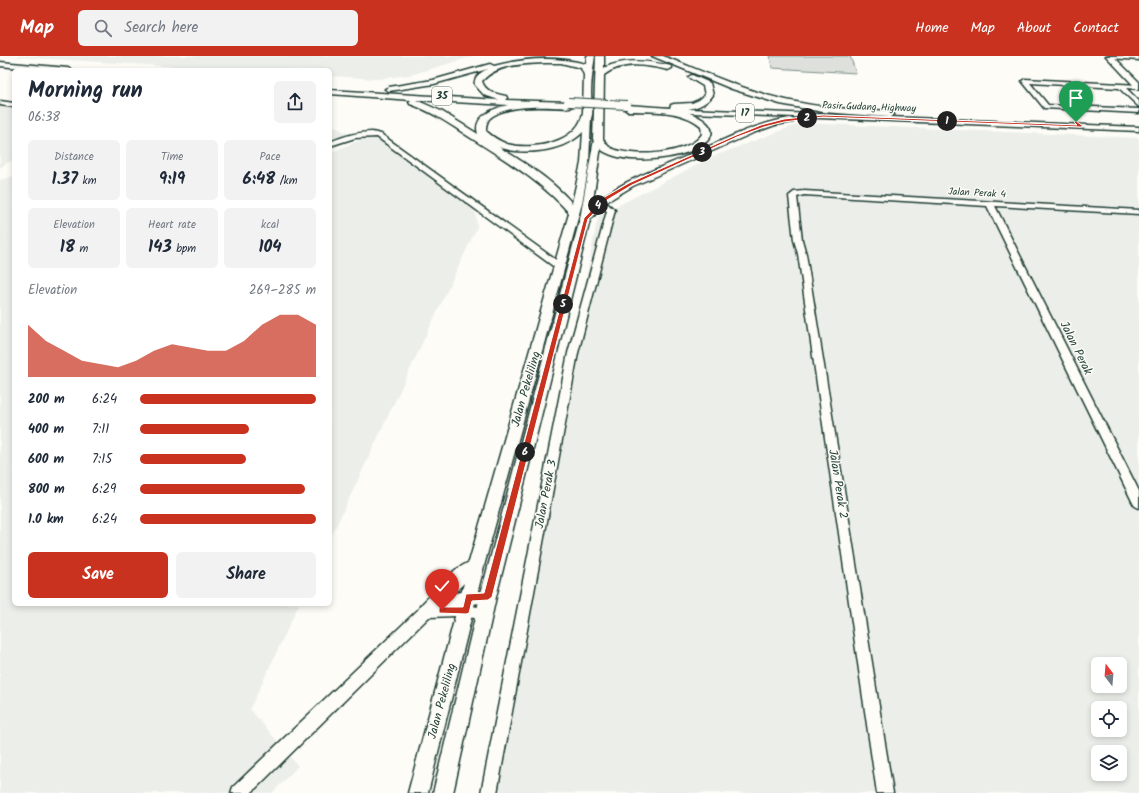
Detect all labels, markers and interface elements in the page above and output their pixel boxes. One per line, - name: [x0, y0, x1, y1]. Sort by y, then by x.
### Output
- search box: [78, 10, 358, 46]
- text: Map: [20, 13, 54, 43]
- text: Search here: [124, 16, 198, 40]
- icon: search: [92, 17, 114, 39]
- text: Home: [915, 17, 949, 39]
- text: Map: [971, 17, 995, 39]
- text: About: [1017, 17, 1051, 39]
- text: Contact: [1073, 17, 1119, 39]
- text: Morning run: [28, 74, 143, 109]
- button: share: [274, 81, 316, 123]
- pin: [1059, 81, 1093, 122]
- road number: 35: [432, 87, 452, 105]
- icon: arrive: [1065, 87, 1087, 109]
- street label: Pasir Gudang Highway: [822, 97, 917, 117]
- road number: 17: [736, 104, 754, 122]
- text: 06:38: [28, 107, 60, 128]
- pin: 2: [797, 108, 817, 128]
- text: 2: [804, 109, 810, 127]
- pin: 1: [937, 111, 957, 131]
- text: 1: [945, 112, 949, 130]
- pin: 3: [692, 142, 712, 162]
- text: 3: [699, 143, 705, 161]
- text: Distance: [54, 148, 94, 166]
- text: Time: [161, 148, 183, 166]
- text: Pace: [260, 148, 280, 166]
- text: 1.37: [52, 166, 78, 193]
- text: 9:19: [159, 166, 185, 193]
- text: 6:48: [243, 166, 275, 193]
- text: km: [78, 172, 96, 190]
- text: /km: [275, 172, 297, 190]
- street label: Jalan Perak 4: [948, 183, 1007, 203]
- pin: 4: [588, 195, 608, 215]
- text: 4: [595, 196, 601, 214]
- text: Elevation: [53, 216, 95, 234]
- text: Heart rate: [148, 216, 196, 234]
- text: kcal: [261, 216, 279, 234]
- text: 18: [60, 234, 75, 261]
- text: 143: [148, 234, 172, 261]
- text: 104: [258, 234, 282, 261]
- text: m: [75, 240, 88, 258]
- text: bpm: [172, 240, 196, 258]
- text: Elevation: [28, 280, 77, 301]
- text: 269–285 m: [249, 280, 316, 301]
- pin: 5: [553, 294, 573, 314]
- text: 5: [560, 295, 566, 313]
- street label: Jalan Perak: [1055, 318, 1097, 379]
- street label: Jalan Pekeliling: [506, 349, 546, 429]
- text: 200 m: [28, 389, 65, 410]
- text: 6:24: [92, 389, 117, 410]
- text: 400 m: [28, 419, 64, 440]
- text: 7:11: [92, 419, 109, 440]
- pin: 6: [515, 442, 535, 462]
- text: 6: [522, 443, 528, 461]
- street label: Jalan Perak 2: [823, 448, 853, 520]
- text: 600 m: [28, 449, 64, 470]
- text: 7:15: [92, 449, 112, 470]
- street label: Jalan Perak 3: [530, 458, 562, 530]
- text: 800 m: [28, 479, 65, 500]
- text: 6:29: [92, 479, 116, 500]
- text: 1.0 km: [28, 509, 64, 530]
- text: 6:24: [92, 509, 117, 530]
- button: Save: [28, 552, 168, 598]
- button: Share: [176, 552, 316, 598]
- pin: [425, 569, 459, 610]
- icon: check: [431, 575, 453, 597]
- north arrow: [1091, 657, 1127, 693]
- map controls: [1091, 657, 1127, 781]
- street label: Jalan Pekeliling: [423, 661, 461, 741]
- button: locate: [1091, 701, 1127, 737]
- button: layers: [1091, 745, 1127, 781]

